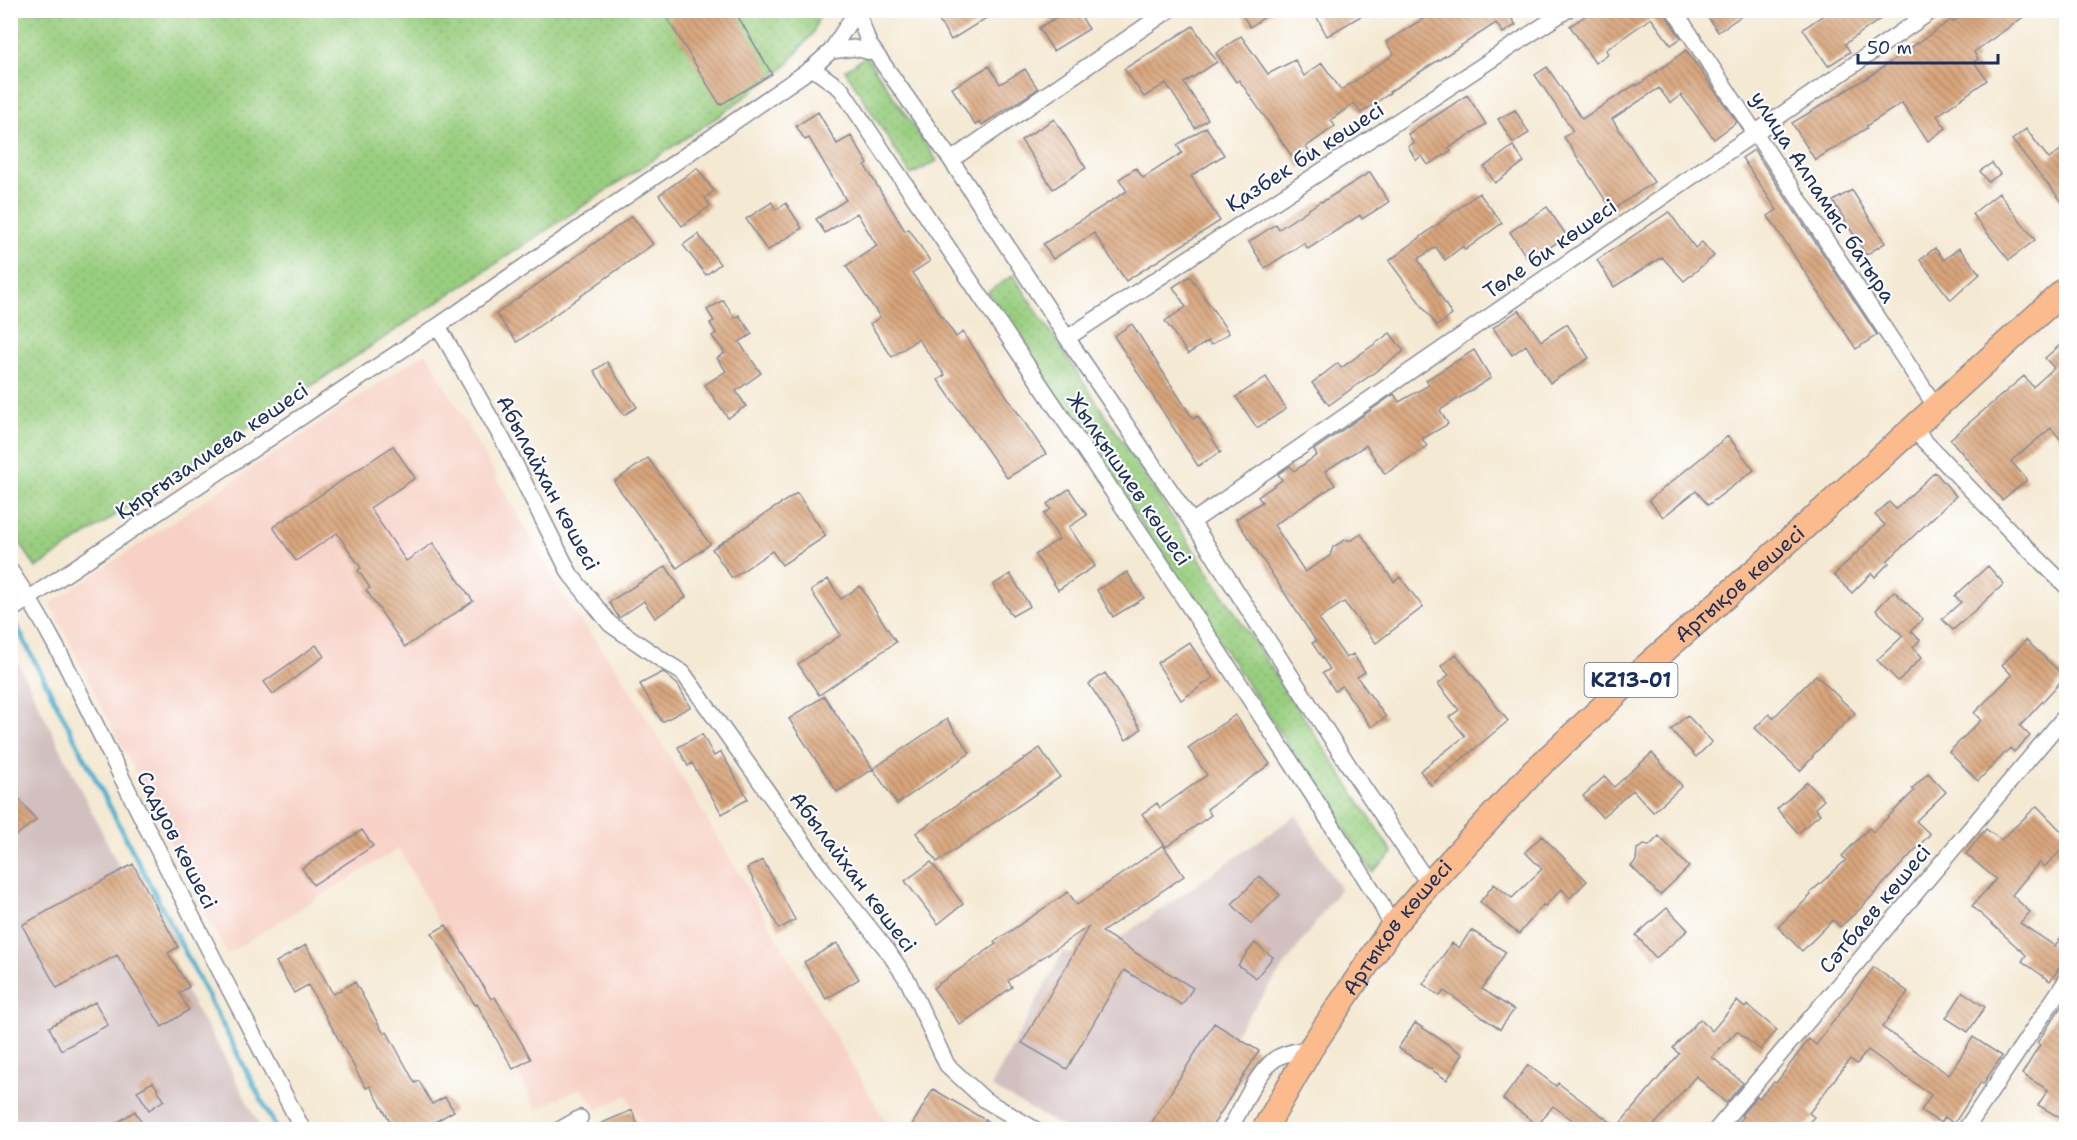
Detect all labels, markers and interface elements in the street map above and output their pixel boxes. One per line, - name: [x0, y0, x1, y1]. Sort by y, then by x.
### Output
- scale bar: [1858, 27, 1998, 65]
- text: 50 m: [1867, 36, 1912, 60]
- street label: улица Алпамыс батыра: [1744, 86, 1902, 308]
- street label: Қазбек би көшесі: [1221, 95, 1389, 219]
- street label: Төле би көшесі: [1478, 192, 1622, 306]
- street label: Қырғызалиева көшесі: [110, 376, 314, 526]
- street label: Жылқышиев көшесі: [1060, 387, 1198, 571]
- street label: Абылайхан көшесі: [490, 390, 606, 576]
- street label: Артықов көшесі: [1669, 519, 1811, 649]
- road number: KZ13-01: [1584, 663, 1678, 697]
- street label: Садуов көшесі: [130, 766, 224, 914]
- street label: Абылайхан көшесі: [783, 786, 923, 958]
- street label: Сәтбаев көшесі: [1813, 839, 1937, 979]
- street label: Артықов көшесі: [1336, 854, 1459, 1001]

